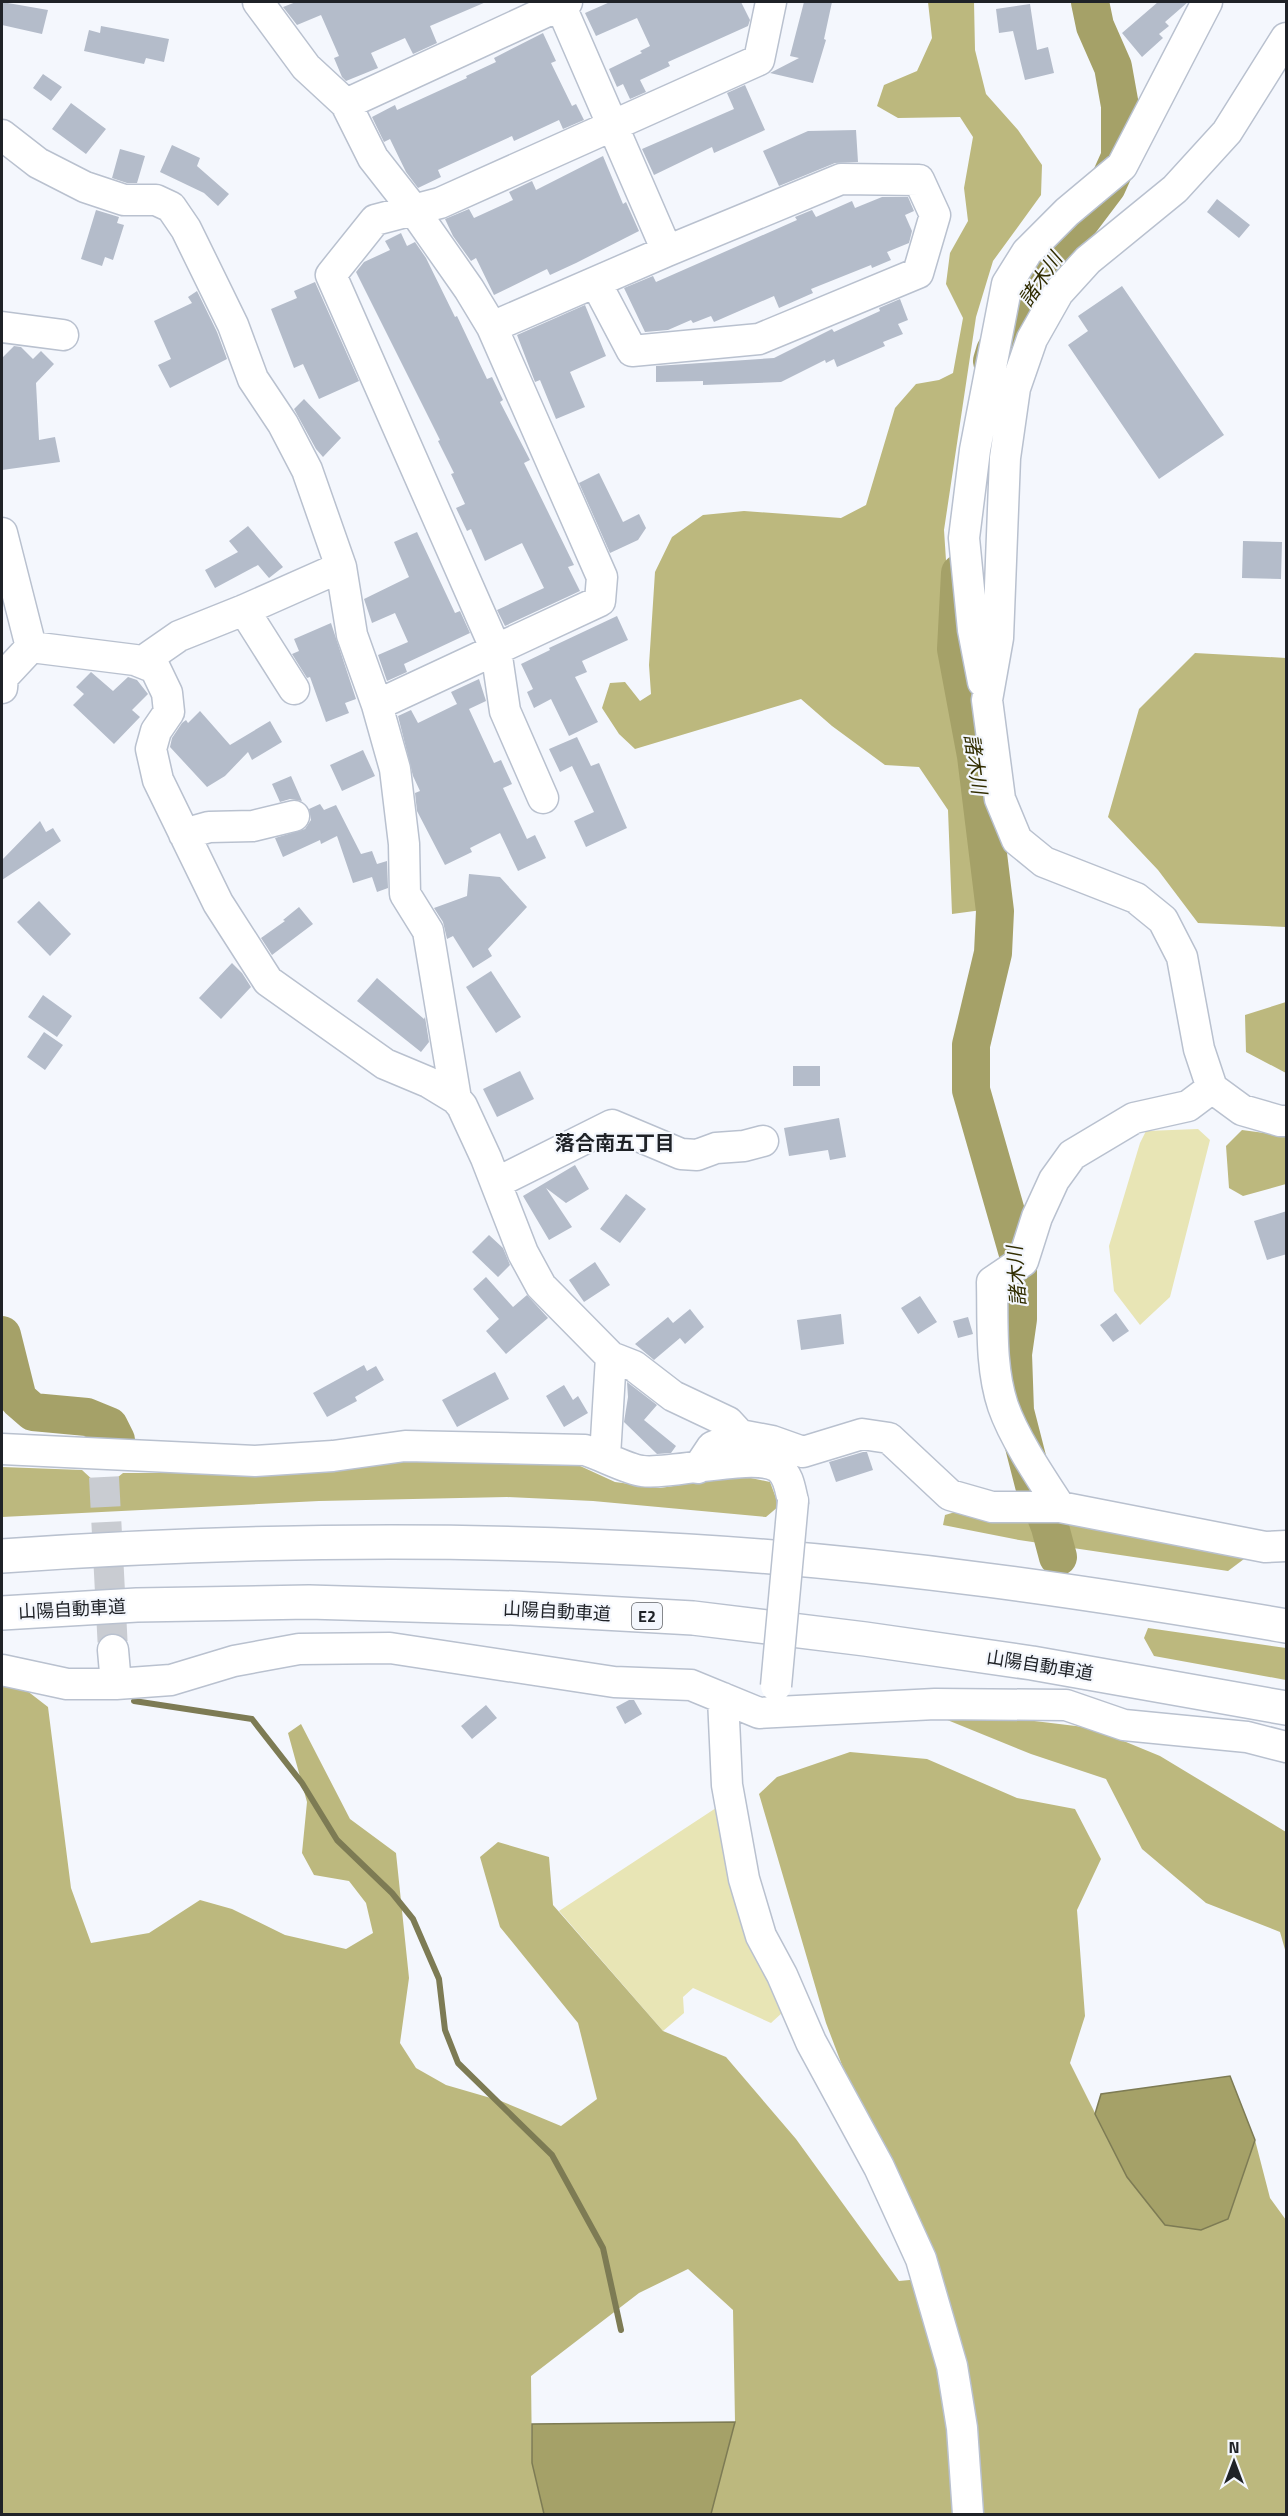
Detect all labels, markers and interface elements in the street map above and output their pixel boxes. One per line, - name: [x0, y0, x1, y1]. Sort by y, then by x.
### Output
- water label: 諸木川: [1010, 244, 1071, 313]
- water label: 諸木川: [956, 732, 996, 798]
- district label: 落合南五丁目: [555, 1127, 675, 1158]
- water label: 諸木川: [998, 1243, 1034, 1307]
- street label: 山陽自動車道: [17, 1593, 127, 1625]
- street label: 山陽自動車道: [502, 1595, 612, 1627]
- road number: E2: [632, 1603, 662, 1629]
- street label: 山陽自動車道: [985, 1643, 1095, 1687]
- north arrow: [1204, 2432, 1264, 2492]
- text: N: [1228, 2435, 1240, 2459]

